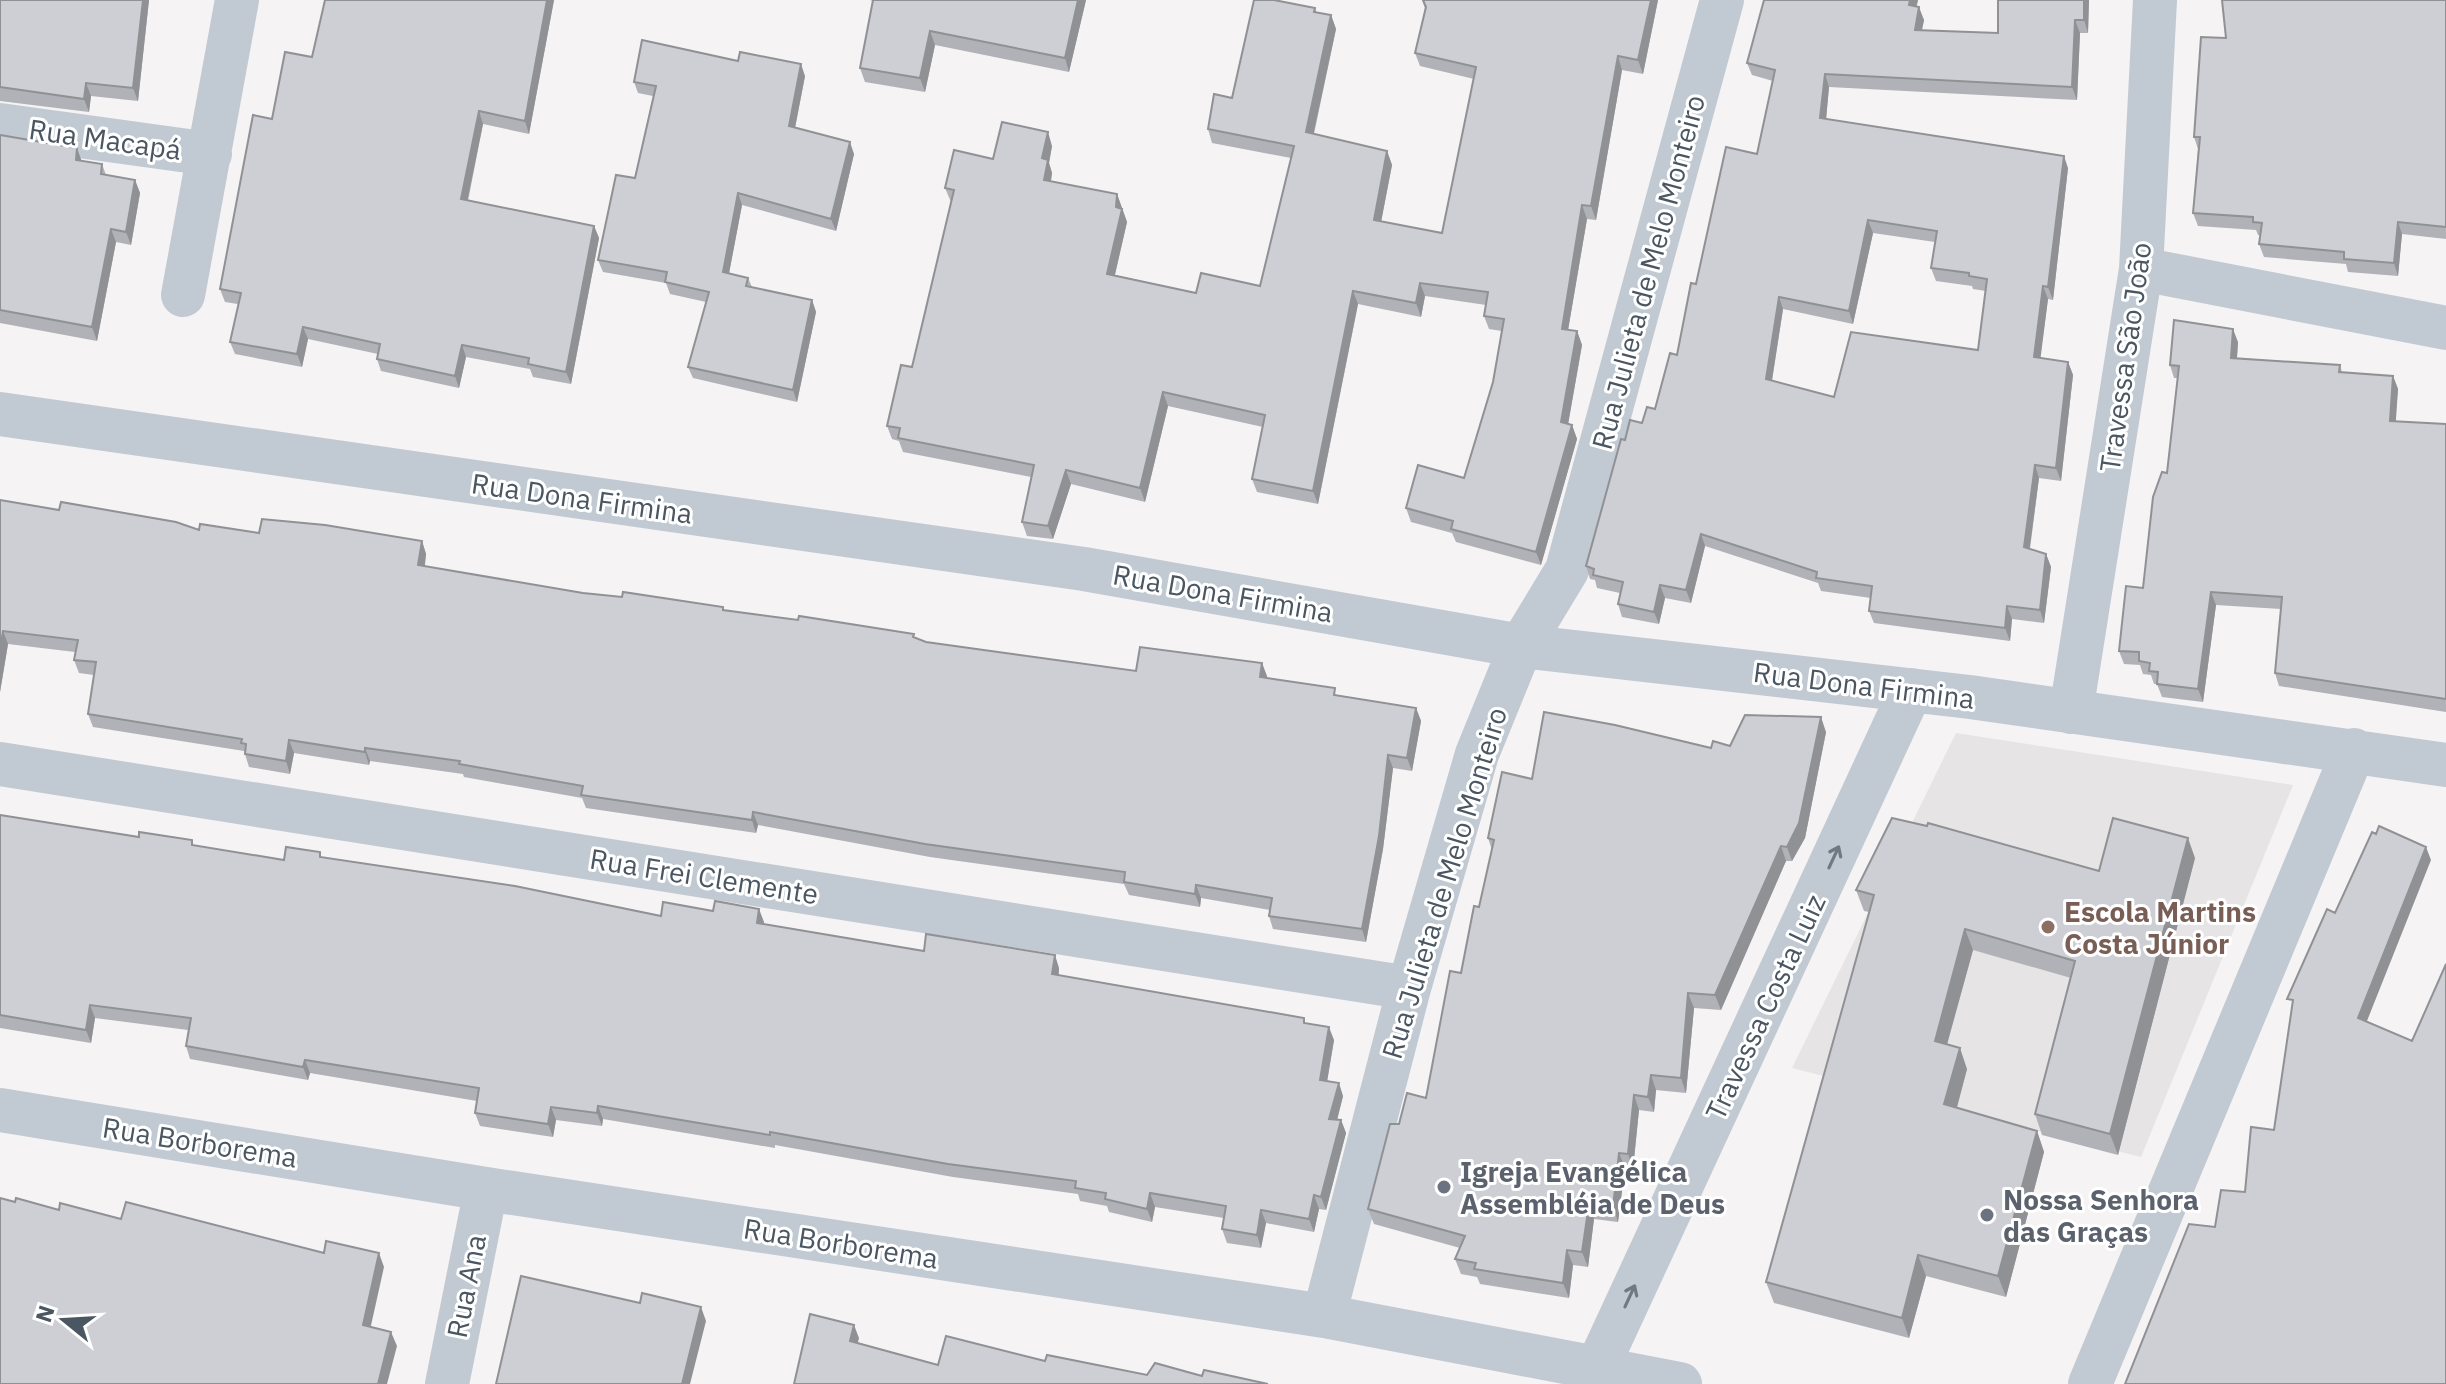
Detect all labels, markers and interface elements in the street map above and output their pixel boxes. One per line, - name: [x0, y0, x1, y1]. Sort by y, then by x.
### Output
- street label: Rua Julieta de Melo Monteiro: [1583, 91, 1713, 453]
- street label: Rua Macapá: [27, 110, 184, 168]
- street label: Travessa São João: [2091, 240, 2159, 474]
- street label: Rua Dona Firmina: [469, 464, 695, 532]
- street label: Rua Dona Firmina: [1110, 555, 1336, 631]
- street label: Rua Dona Firmina: [1751, 653, 1977, 717]
- street label: Rua Julieta de Melo Monteiro: [1373, 703, 1515, 1063]
- street label: Rua Frei Clemente: [587, 840, 821, 912]
- one-way arrow: [1827, 845, 1842, 869]
- street label: Travessa Costa Luiz: [1697, 888, 1833, 1126]
- place label: Escola Martins Costa Júnior: [2064, 893, 2256, 962]
- marker: Escola Martins Costa Júnior: [2039, 918, 2057, 936]
- street label: Rua Borborema: [100, 1108, 300, 1176]
- place label: Igreja Evangélica Assembléia de Deus: [1460, 1153, 1725, 1222]
- marker: Igreja Evangélica Assembléia de Deus: [1435, 1178, 1453, 1196]
- place label: Nossa Senhora das Graças: [2003, 1181, 2199, 1250]
- marker: Nossa Senhora das Graças: [1978, 1206, 1996, 1224]
- street label: Rua Borborema: [741, 1209, 941, 1277]
- street label: Rua Ana: [438, 1231, 494, 1341]
- north arrow: [24, 1280, 104, 1360]
- one-way arrow: [1623, 1284, 1638, 1308]
- text: N: [28, 1302, 61, 1326]

